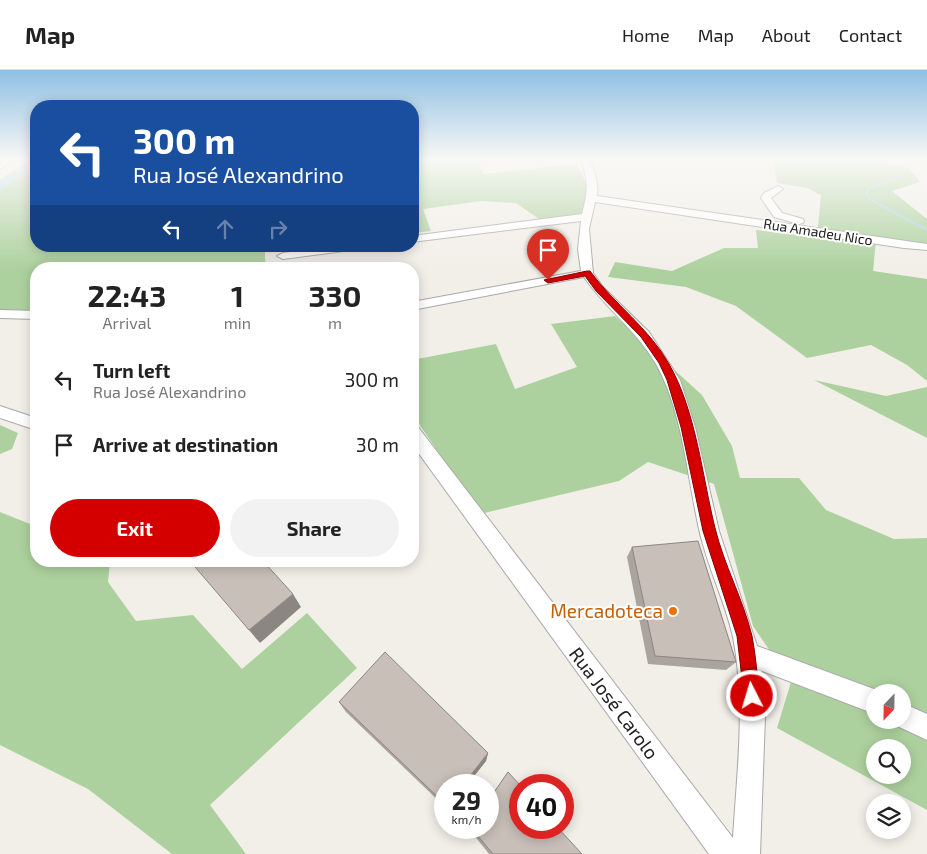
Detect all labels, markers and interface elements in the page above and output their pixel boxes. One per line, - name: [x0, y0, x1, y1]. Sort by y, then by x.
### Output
- text: Map: [25, 20, 75, 49]
- text: Home: [622, 24, 670, 46]
- text: Map: [698, 24, 734, 46]
- text: About: [762, 24, 811, 46]
- text: Contact: [839, 24, 902, 46]
- text: 300 m: [133, 119, 235, 161]
- icon: left: [50, 120, 115, 185]
- text: Rua José Alexandrino: [133, 161, 344, 187]
- street label: Rua Amadeu Nico: [762, 214, 874, 249]
- icon: left: [158, 215, 186, 243]
- icon: ahead: [211, 215, 239, 243]
- icon: right: [264, 215, 292, 243]
- pin: [527, 229, 569, 280]
- icon: arrive: [534, 236, 562, 264]
- text: 22:43: [88, 277, 166, 313]
- text: 1: [231, 277, 244, 313]
- text: 330: [309, 277, 361, 313]
- text: Arrival: [103, 313, 151, 332]
- text: min: [224, 313, 251, 332]
- text: m: [328, 313, 342, 332]
- text: Turn left: [93, 359, 170, 382]
- icon: left: [50, 366, 78, 394]
- text: 300 m: [345, 368, 399, 391]
- text: Rua José Alexandrino: [93, 382, 246, 401]
- icon: arrive: [50, 431, 78, 459]
- text: Arrive at destination: [93, 433, 278, 456]
- text: 30 m: [356, 433, 399, 456]
- button: Exit: [50, 499, 220, 557]
- button: Share: [230, 499, 399, 557]
- place label: Mercadoteca: [550, 599, 663, 622]
- marker: Mercadoteca: [667, 605, 679, 617]
- street label: Rua José Carolo: [565, 642, 664, 763]
- position arrow: [725, 669, 777, 721]
- north arrow: [866, 684, 911, 729]
- map controls: [866, 684, 911, 839]
- button: search: [866, 739, 911, 784]
- speed limit sign: 40: [509, 774, 574, 839]
- text: 29: [452, 785, 481, 815]
- button: layers: [866, 794, 911, 839]
- text: km/h: [452, 812, 481, 826]

